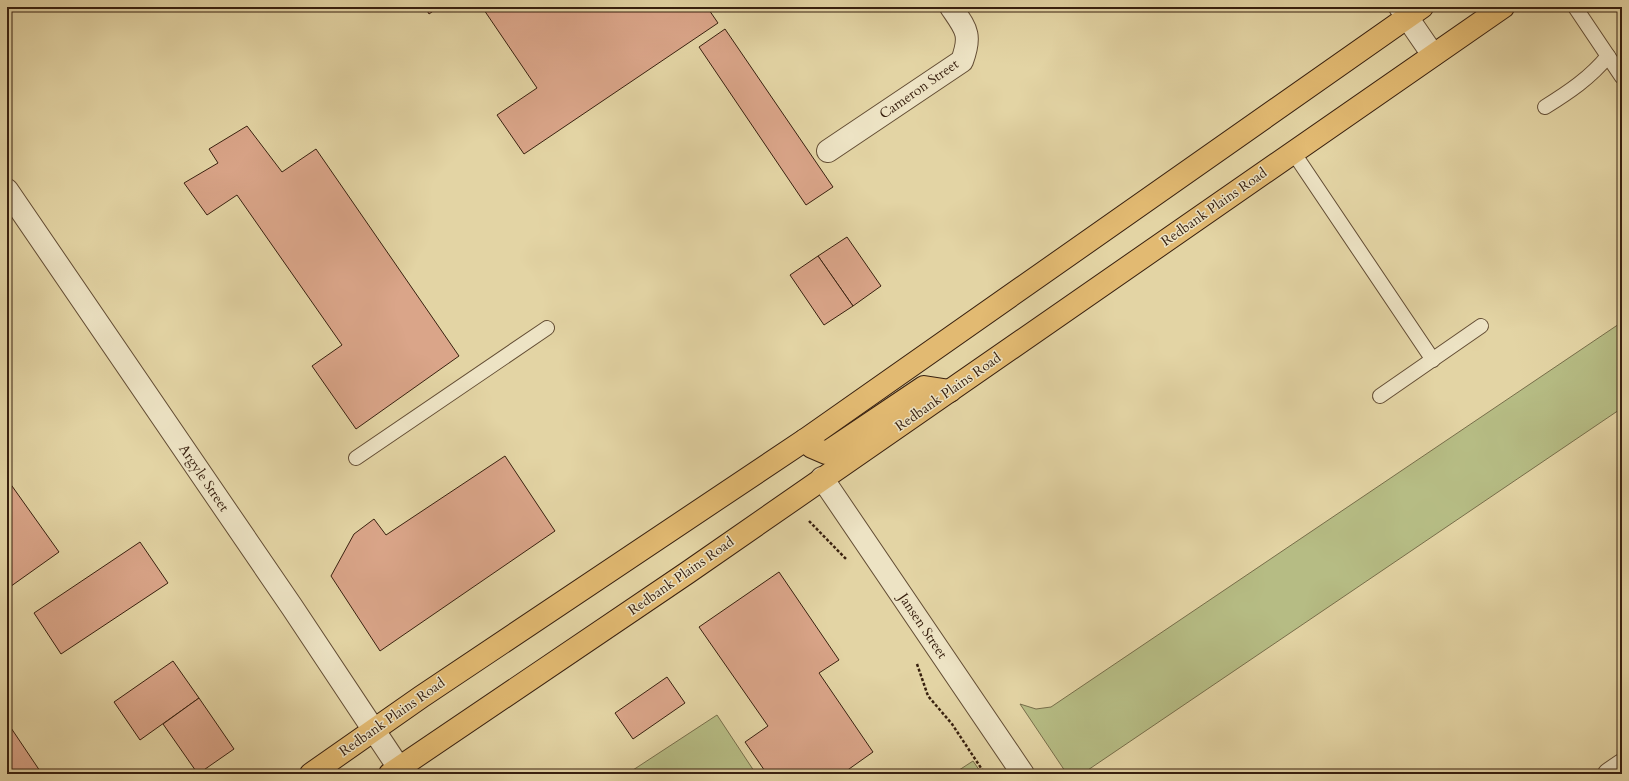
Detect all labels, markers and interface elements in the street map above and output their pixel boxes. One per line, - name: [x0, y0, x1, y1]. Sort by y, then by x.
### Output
- street label: Cameron Street: [875, 54, 963, 123]
- street label: Redbank Plains Road: [1157, 163, 1271, 251]
- street label: Redbank Plains Road: [891, 348, 1005, 436]
- street label: Argyle Street: [174, 440, 234, 516]
- street label: Redbank Plains Road: [624, 532, 738, 620]
- street label: Jansen Street: [893, 588, 952, 663]
- street label: Redbank Plains Road: [335, 673, 449, 761]

